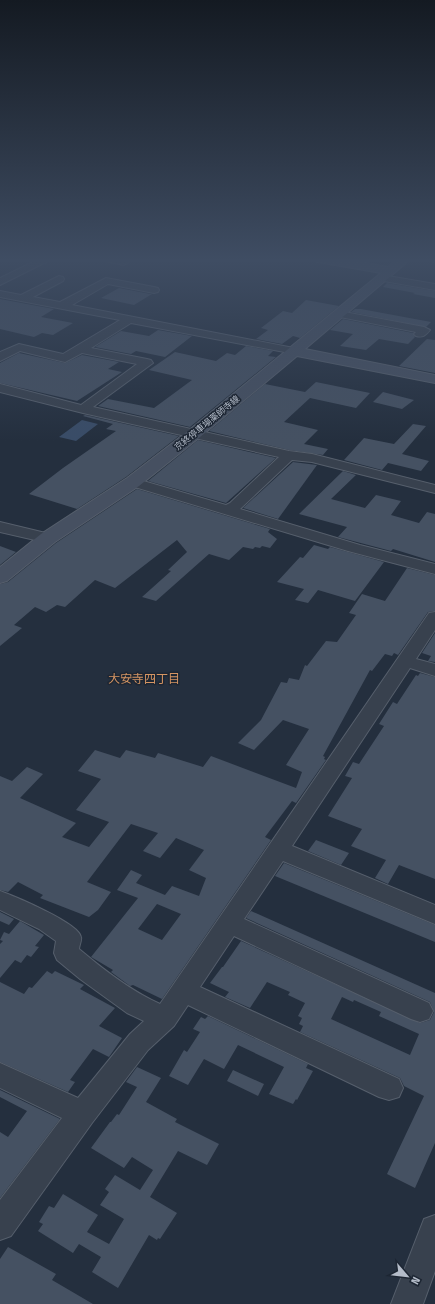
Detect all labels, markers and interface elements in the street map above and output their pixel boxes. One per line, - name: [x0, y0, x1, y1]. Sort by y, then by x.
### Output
- street label: 京終停車場薬師寺線: [172, 393, 242, 452]
- district label: 大安寺四丁目: [108, 672, 180, 686]
- north arrow: [387, 1256, 427, 1296]
- text: N: [408, 1274, 423, 1286]

